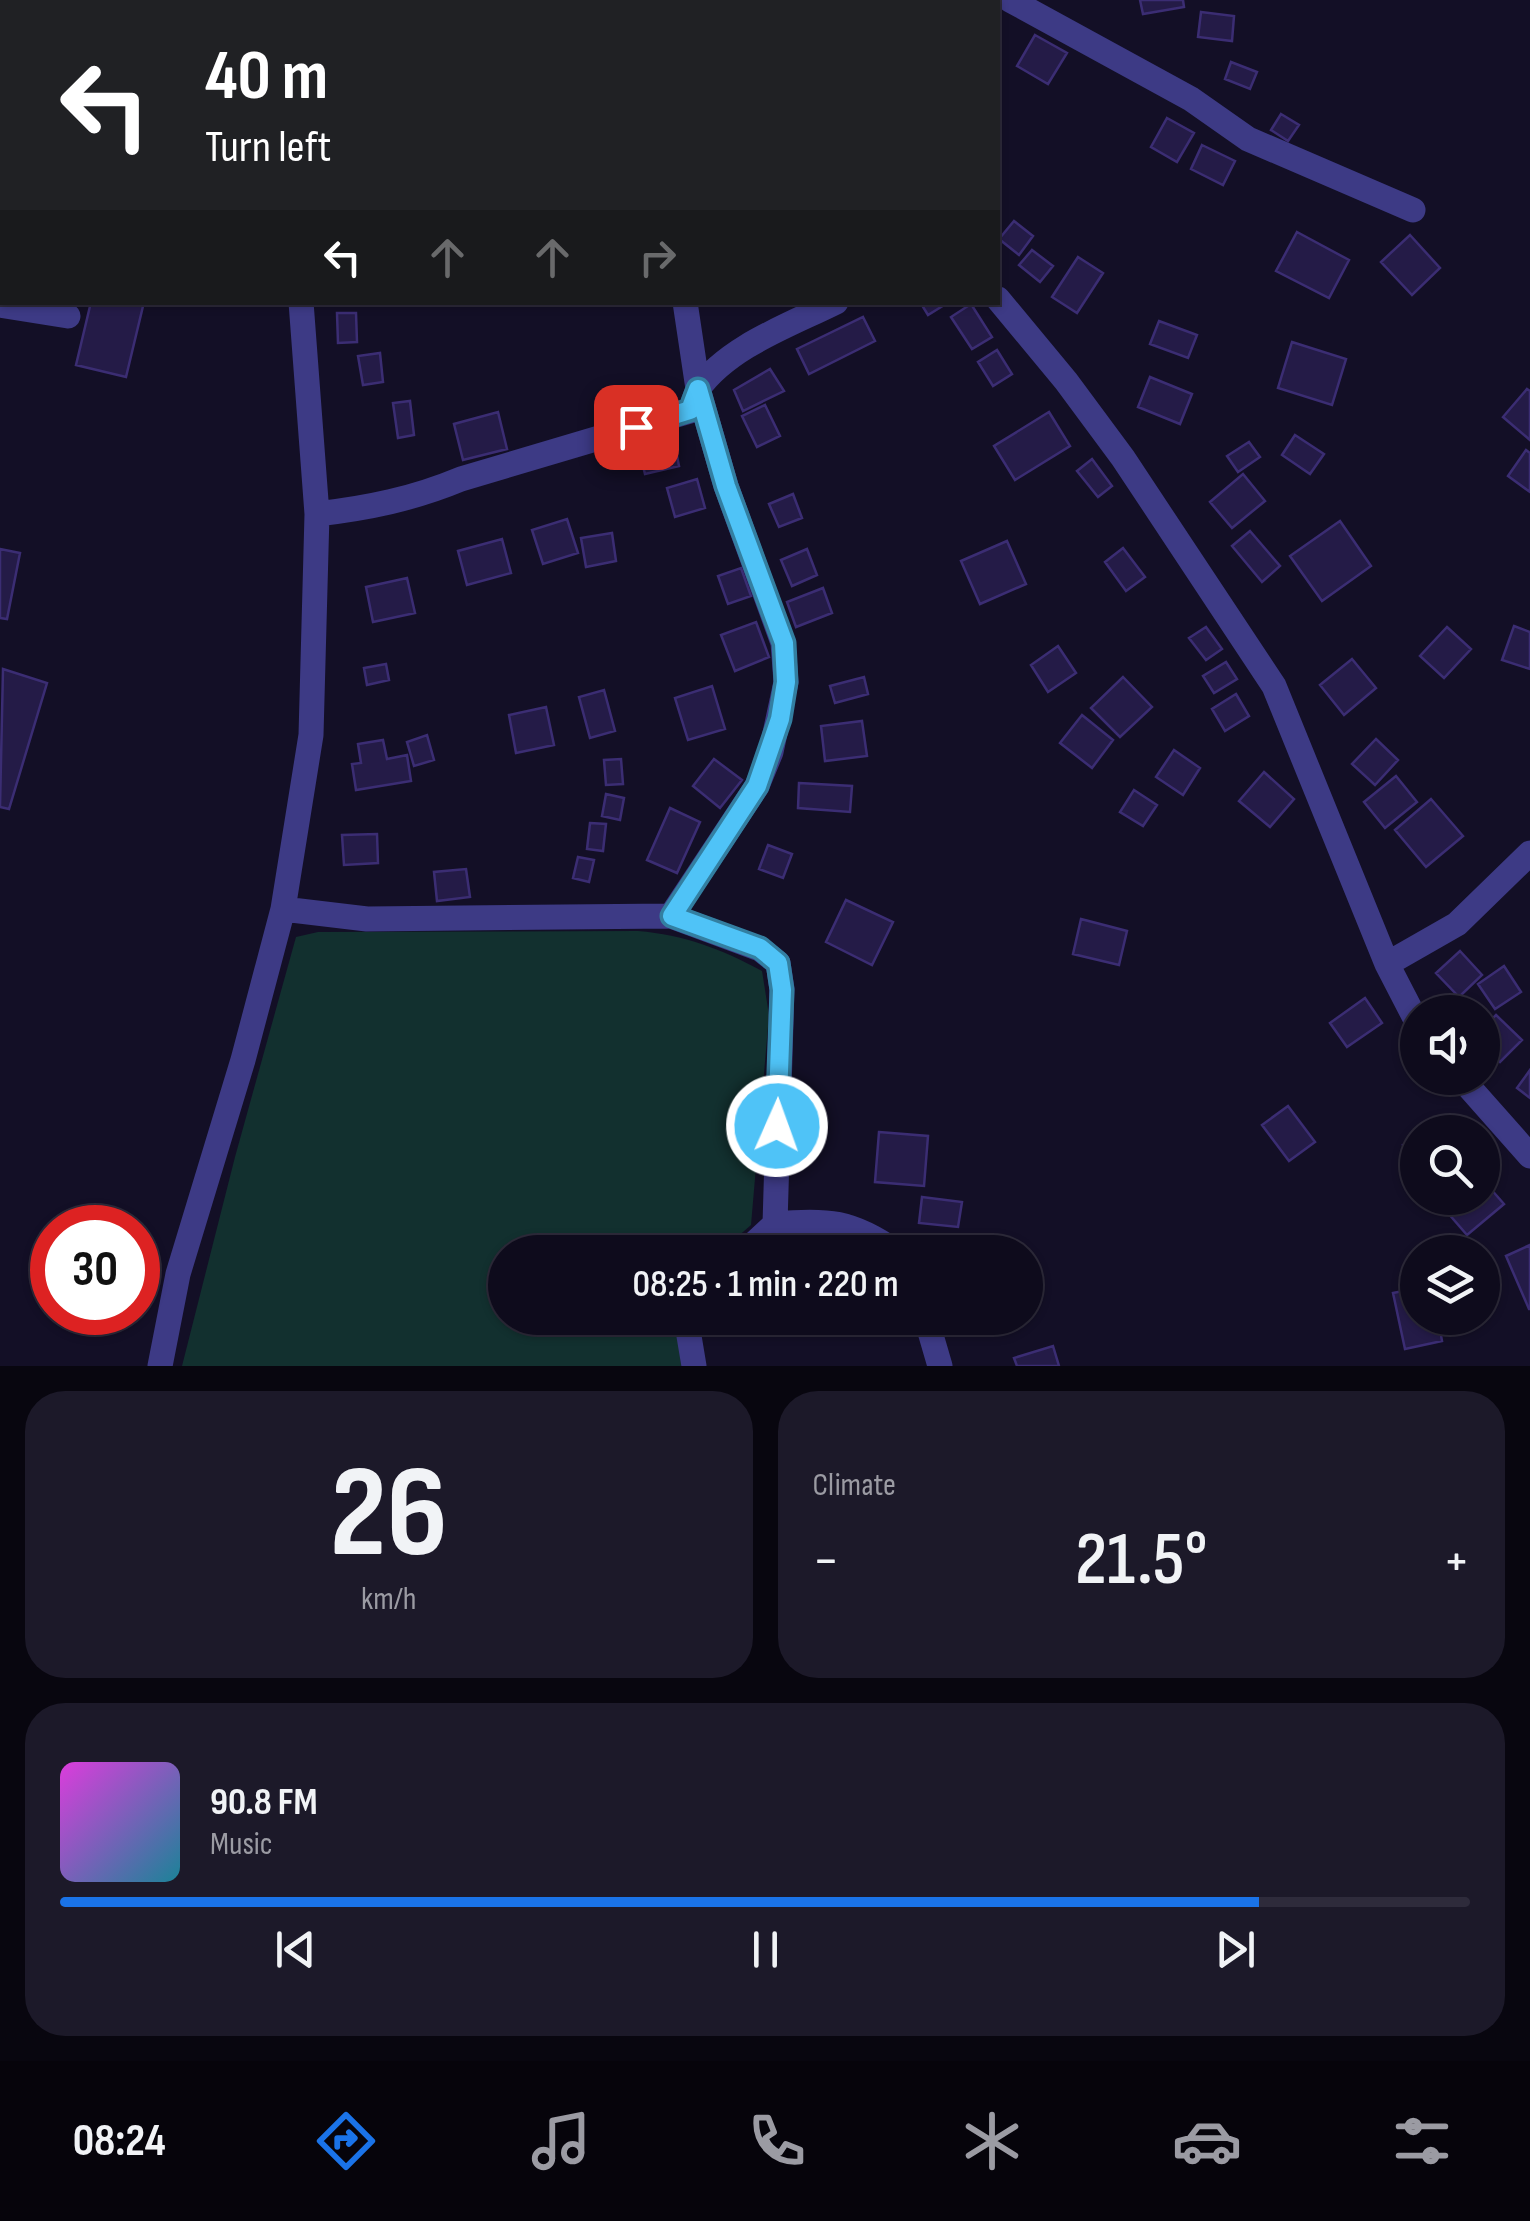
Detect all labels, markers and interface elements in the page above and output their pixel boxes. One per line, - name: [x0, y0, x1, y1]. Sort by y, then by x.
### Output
- text: 40 m: [205, 35, 328, 119]
- icon: left: [40, 40, 170, 170]
- text: Turn left: [205, 120, 331, 175]
- icon: left: [315, 230, 370, 285]
- icon: ahead: [420, 230, 475, 285]
- icon: ahead: [525, 230, 580, 285]
- icon: right: [630, 230, 685, 285]
- pin: [594, 385, 679, 470]
- icon: arrive: [609, 400, 664, 455]
- map controls: [1400, 995, 1500, 1335]
- button: sound: [1400, 995, 1500, 1095]
- position arrow: [725, 1074, 829, 1178]
- button: search: [1400, 1115, 1500, 1215]
- speed limit sign: 30: [30, 1205, 160, 1335]
- button: layers: [1400, 1235, 1500, 1335]
- text: 08:25 · 1 min · 220 m: [633, 1262, 899, 1307]
- text: 26: [330, 1437, 448, 1593]
- text: Climate: [813, 1466, 896, 1505]
- text: 21.5°: [1075, 1515, 1208, 1606]
- text: −: [813, 1528, 839, 1595]
- text: +: [1443, 1528, 1470, 1595]
- text: km/h: [361, 1580, 416, 1619]
- text: 90.8 FM: [210, 1780, 318, 1825]
- text: Music: [210, 1825, 273, 1864]
- icon: previous: [268, 1922, 323, 1977]
- icon: pause: [738, 1922, 793, 1977]
- icon: next: [1208, 1922, 1263, 1977]
- icon: directions: [311, 2106, 381, 2176]
- icon: music: [526, 2106, 596, 2176]
- icon: phone: [742, 2106, 812, 2176]
- icon: climate: [957, 2106, 1027, 2176]
- icon: car: [1172, 2106, 1242, 2176]
- icon: filters: [1387, 2106, 1457, 2176]
- text: 08:24: [73, 2114, 166, 2169]

